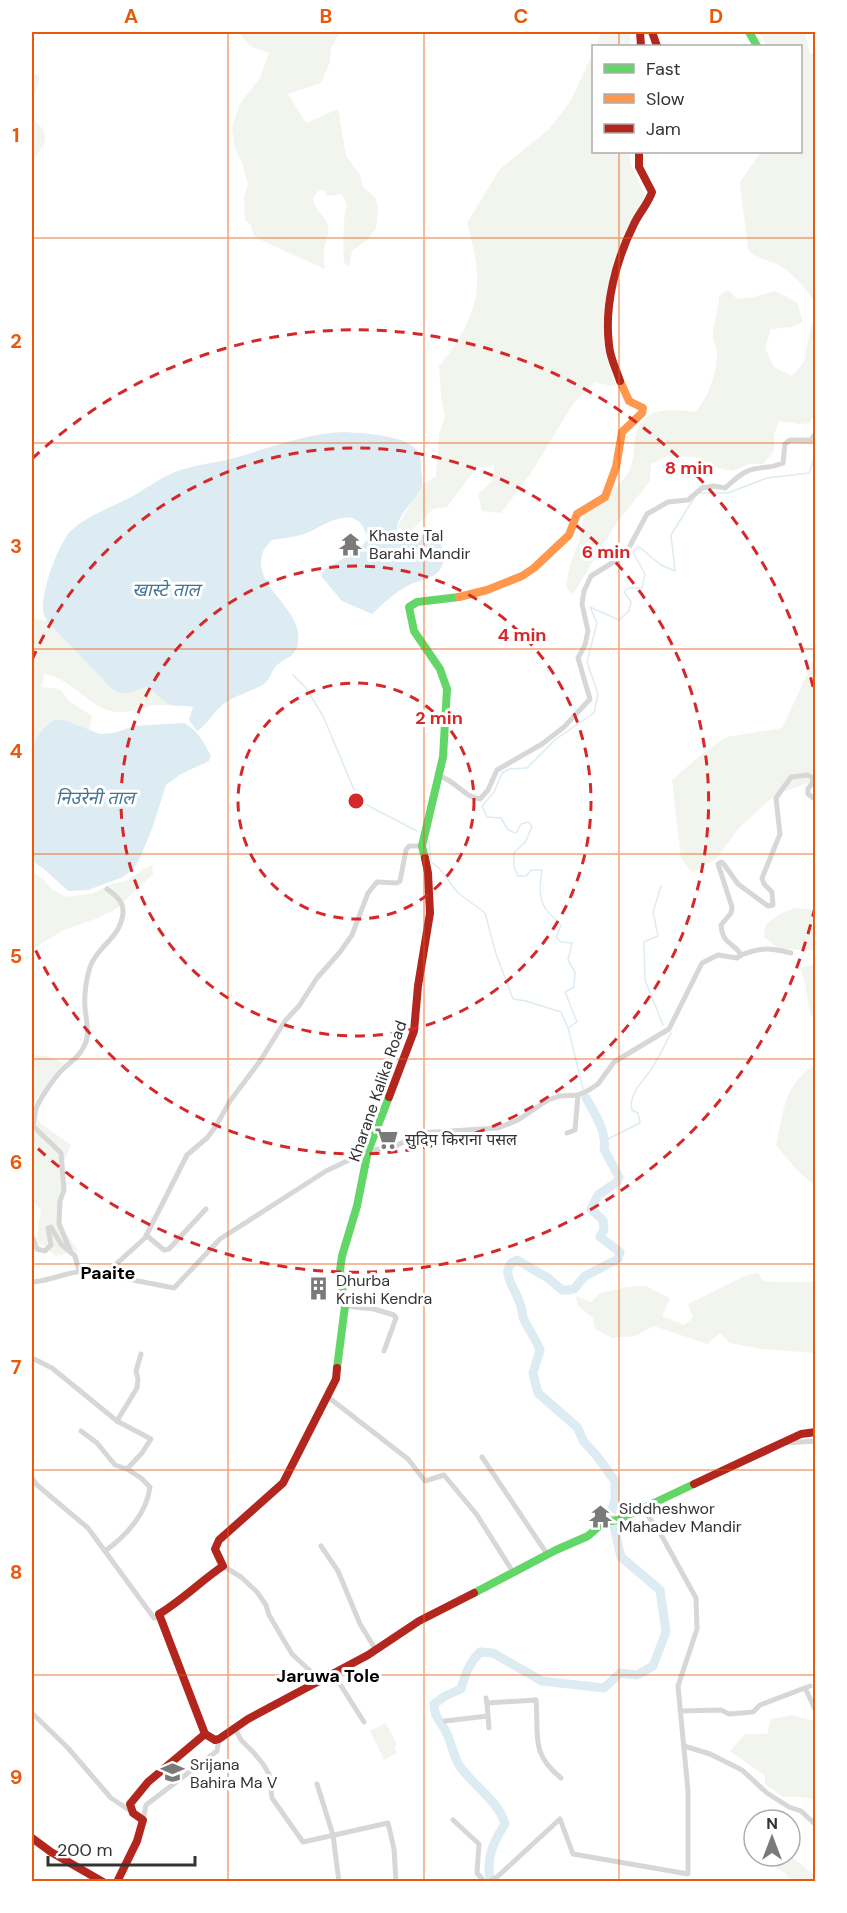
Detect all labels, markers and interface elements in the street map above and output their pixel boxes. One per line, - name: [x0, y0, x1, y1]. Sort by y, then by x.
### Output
- text: A: [124, 3, 138, 29]
- text: B: [320, 3, 332, 29]
- text: C: [514, 3, 528, 29]
- text: D: [709, 3, 723, 29]
- legend: [592, 45, 802, 153]
- text: Fast: [646, 57, 681, 81]
- text: Slow: [646, 87, 685, 111]
- text: Jam: [646, 117, 681, 141]
- text: 1: [12, 122, 20, 148]
- text: 2: [10, 328, 22, 354]
- text: 8 min: [665, 456, 713, 480]
- place label: Khaste Tal Barahi Mandir: [369, 525, 470, 564]
- temple icon: Khaste Tal Barahi Mandir: [338, 531, 364, 557]
- text: 3: [10, 533, 22, 559]
- text: 6 min: [582, 540, 630, 564]
- water label: खास्टे ताल: [132, 578, 204, 602]
- text: 4 min: [498, 623, 546, 647]
- text: 2 min: [415, 706, 463, 730]
- text: 4: [10, 738, 23, 764]
- water label: निउरेनी ताल: [56, 786, 138, 810]
- centre of rings: [346, 791, 366, 811]
- text: 5: [10, 943, 22, 969]
- street label: Kharane Kalika Road: [343, 1018, 411, 1164]
- supermarket icon: सुदिप किराना पसल: [374, 1126, 400, 1152]
- place label: सुदिप किराना पसल: [405, 1129, 518, 1150]
- text: 6: [10, 1149, 22, 1175]
- district label: Paaite: [81, 1261, 136, 1285]
- place label: Dhurba Krishi Kendra: [336, 1270, 432, 1309]
- building icon: Dhurba Krishi Kendra: [305, 1276, 331, 1302]
- text: 7: [11, 1354, 22, 1380]
- place label: Siddheshwor Mahadev Mandir: [619, 1498, 742, 1537]
- temple icon: Siddheshwor Mahadev Mandir: [588, 1504, 614, 1530]
- text: 8: [10, 1559, 22, 1585]
- district label: Jaruwa Tole: [276, 1664, 380, 1688]
- place label: Srijana Bahira Ma V: [190, 1754, 278, 1793]
- school or university icon: Srijana Bahira Ma V: [159, 1760, 185, 1786]
- text: 9: [10, 1764, 22, 1790]
- north arrow: [742, 1808, 802, 1868]
- text: N: [766, 1813, 778, 1834]
- scale bar: [48, 1829, 195, 1867]
- text: 200 m: [57, 1838, 113, 1862]

